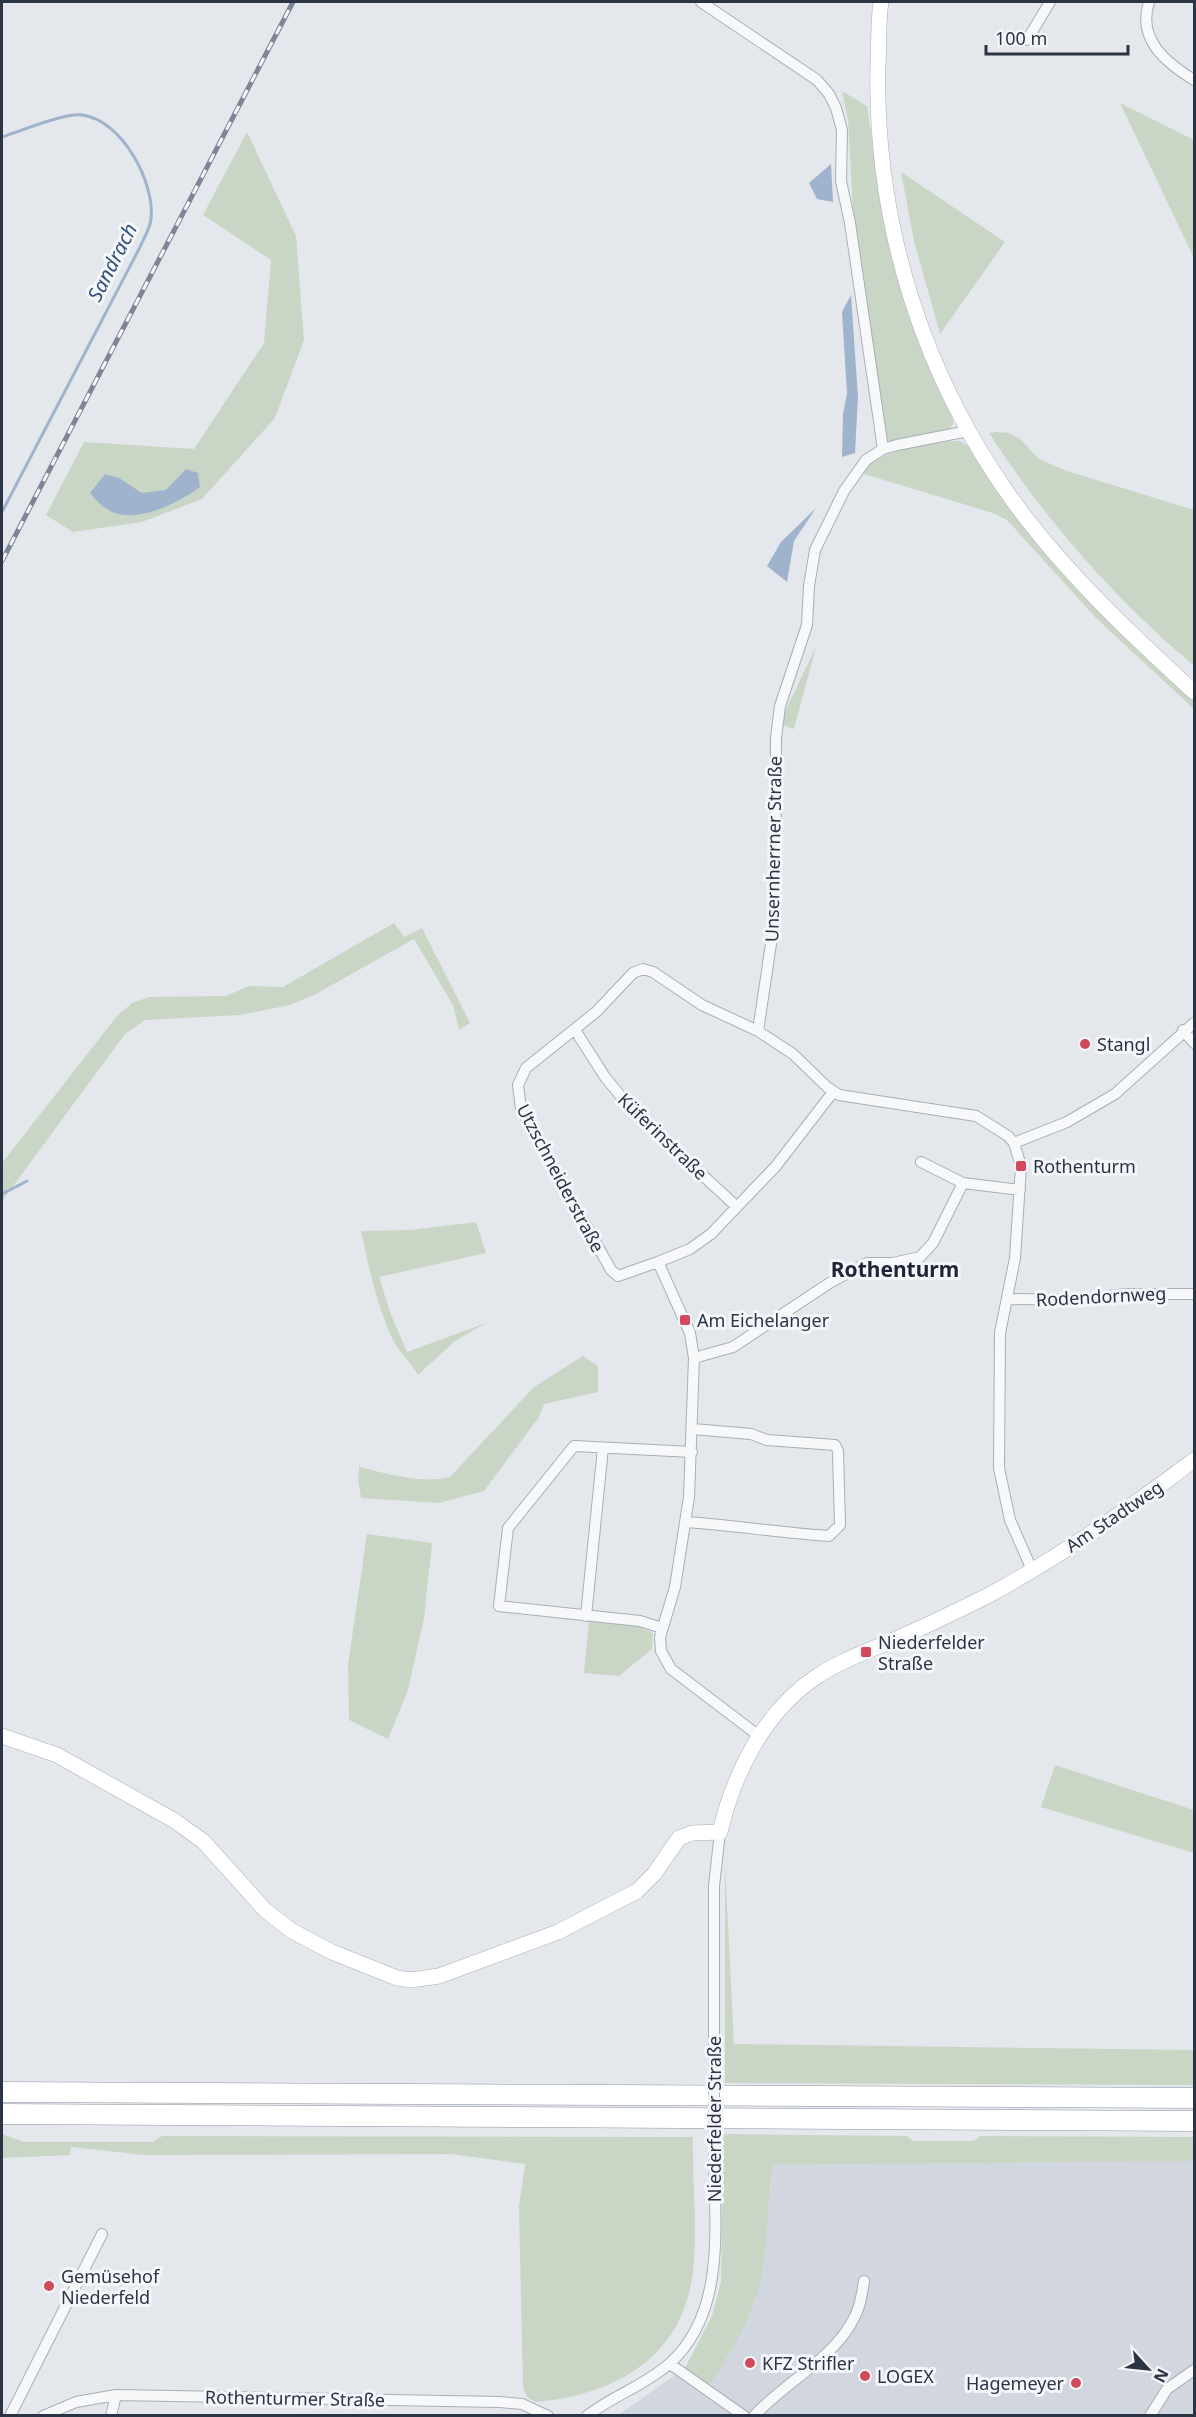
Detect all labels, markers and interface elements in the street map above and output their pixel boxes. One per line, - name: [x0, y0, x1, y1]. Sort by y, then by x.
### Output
- scale bar: [986, 18, 1128, 56]
- text: 100 m: [995, 26, 1047, 50]
- water label: Sandrach: [81, 218, 143, 306]
- street label: Unsernherrner Straße: [759, 756, 787, 942]
- place label: Stangl: [1097, 1032, 1150, 1056]
- marker: Stangl: [1078, 1037, 1092, 1051]
- street label: Küferinstraße: [613, 1087, 713, 1185]
- street label: Utzschneiderstraße: [512, 1100, 610, 1256]
- place label: Rothenturm: [1033, 1154, 1136, 1178]
- marker: Rothenturm: [1014, 1159, 1028, 1173]
- district label: Rothenturm: [831, 1255, 959, 1283]
- street label: Rodendornweg: [1035, 1281, 1167, 1311]
- place label: Am Eichelanger: [697, 1308, 830, 1332]
- marker: Am Eichelanger: [678, 1313, 692, 1327]
- street label: Am Stadtweg: [1061, 1475, 1167, 1557]
- place label: Niederfelder Straße: [878, 1630, 985, 1675]
- marker: Niederfelder Straße: [859, 1645, 873, 1659]
- street label: Niederfelder Straße: [702, 2036, 726, 2202]
- place label: Gemüsehof Niederfeld: [61, 2264, 160, 2309]
- marker: Gemüsehof Niederfeld: [42, 2279, 56, 2293]
- north arrow: [1118, 2339, 1178, 2399]
- place label: KFZ Strifler: [762, 2351, 855, 2375]
- marker: KFZ Strifler: [743, 2356, 757, 2370]
- place label: LOGEX: [877, 2364, 934, 2388]
- text: N: [1149, 2365, 1174, 2387]
- marker: LOGEX: [858, 2369, 872, 2383]
- place label: Hagemeyer: [966, 2371, 1065, 2395]
- marker: Hagemeyer: [1069, 2376, 1083, 2390]
- street label: Rothenturmer Straße: [205, 2384, 385, 2412]

